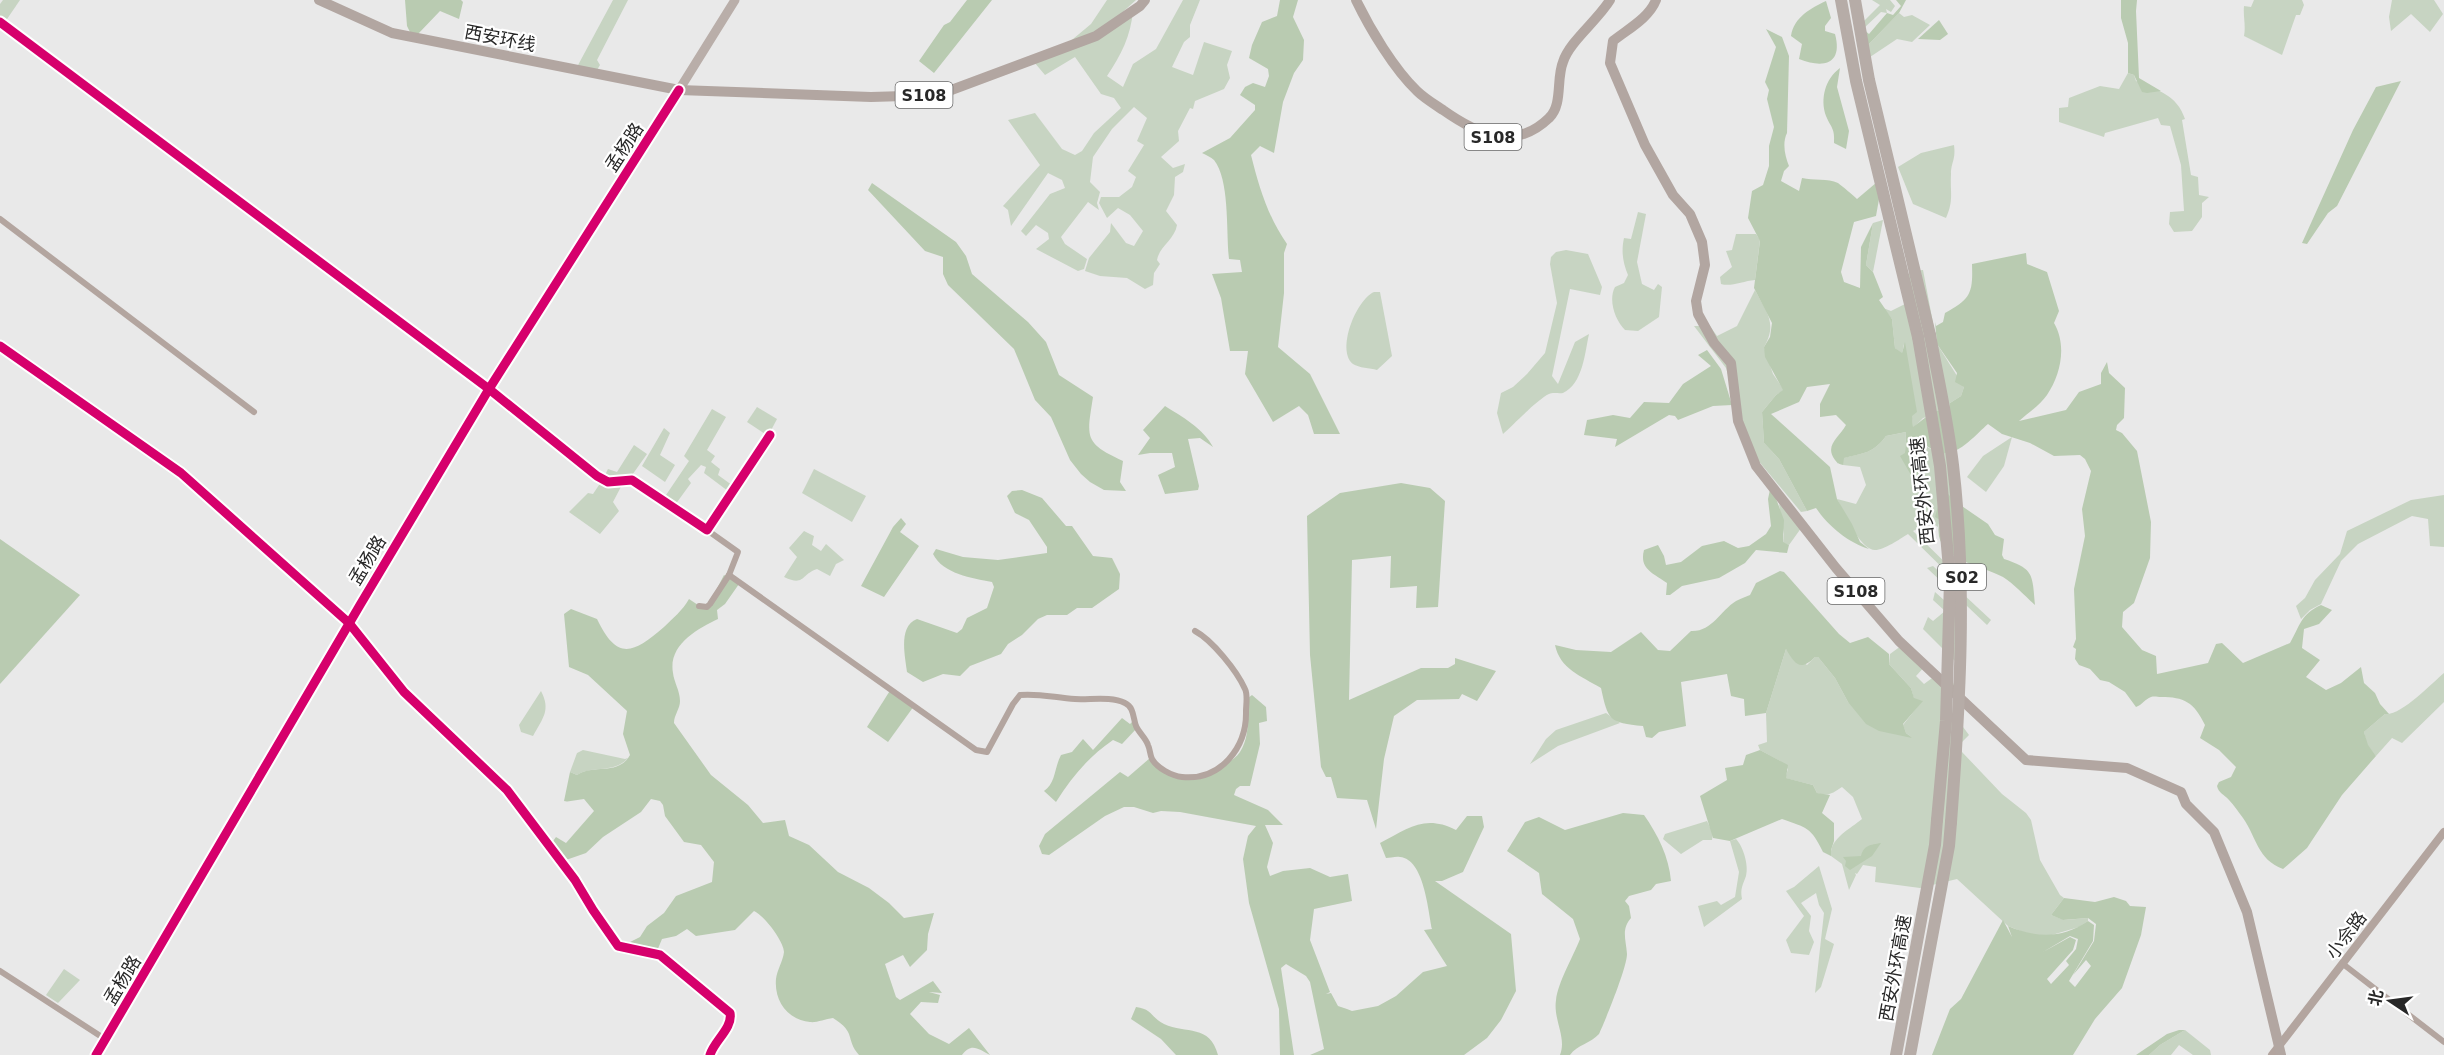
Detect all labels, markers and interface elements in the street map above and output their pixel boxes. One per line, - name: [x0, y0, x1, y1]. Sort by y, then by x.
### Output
- street label: 西安环线: [463, 21, 537, 55]
- road number: S108: [896, 82, 952, 108]
- street label: 孟杨路: [600, 119, 648, 175]
- road number: S108: [1464, 124, 1522, 150]
- street label: 西安外环高速: [1906, 436, 1938, 546]
- street label: 孟杨路: [344, 531, 390, 589]
- road number: S02: [1938, 564, 1986, 590]
- road number: S108: [1828, 578, 1884, 604]
- street label: 小佘路: [2321, 907, 2371, 963]
- street label: 西安外环高速: [1875, 913, 1915, 1023]
- street label: 孟杨路: [99, 951, 145, 1009]
- north arrow: [2360, 971, 2420, 1031]
- text: 北: [2365, 988, 2387, 1008]

